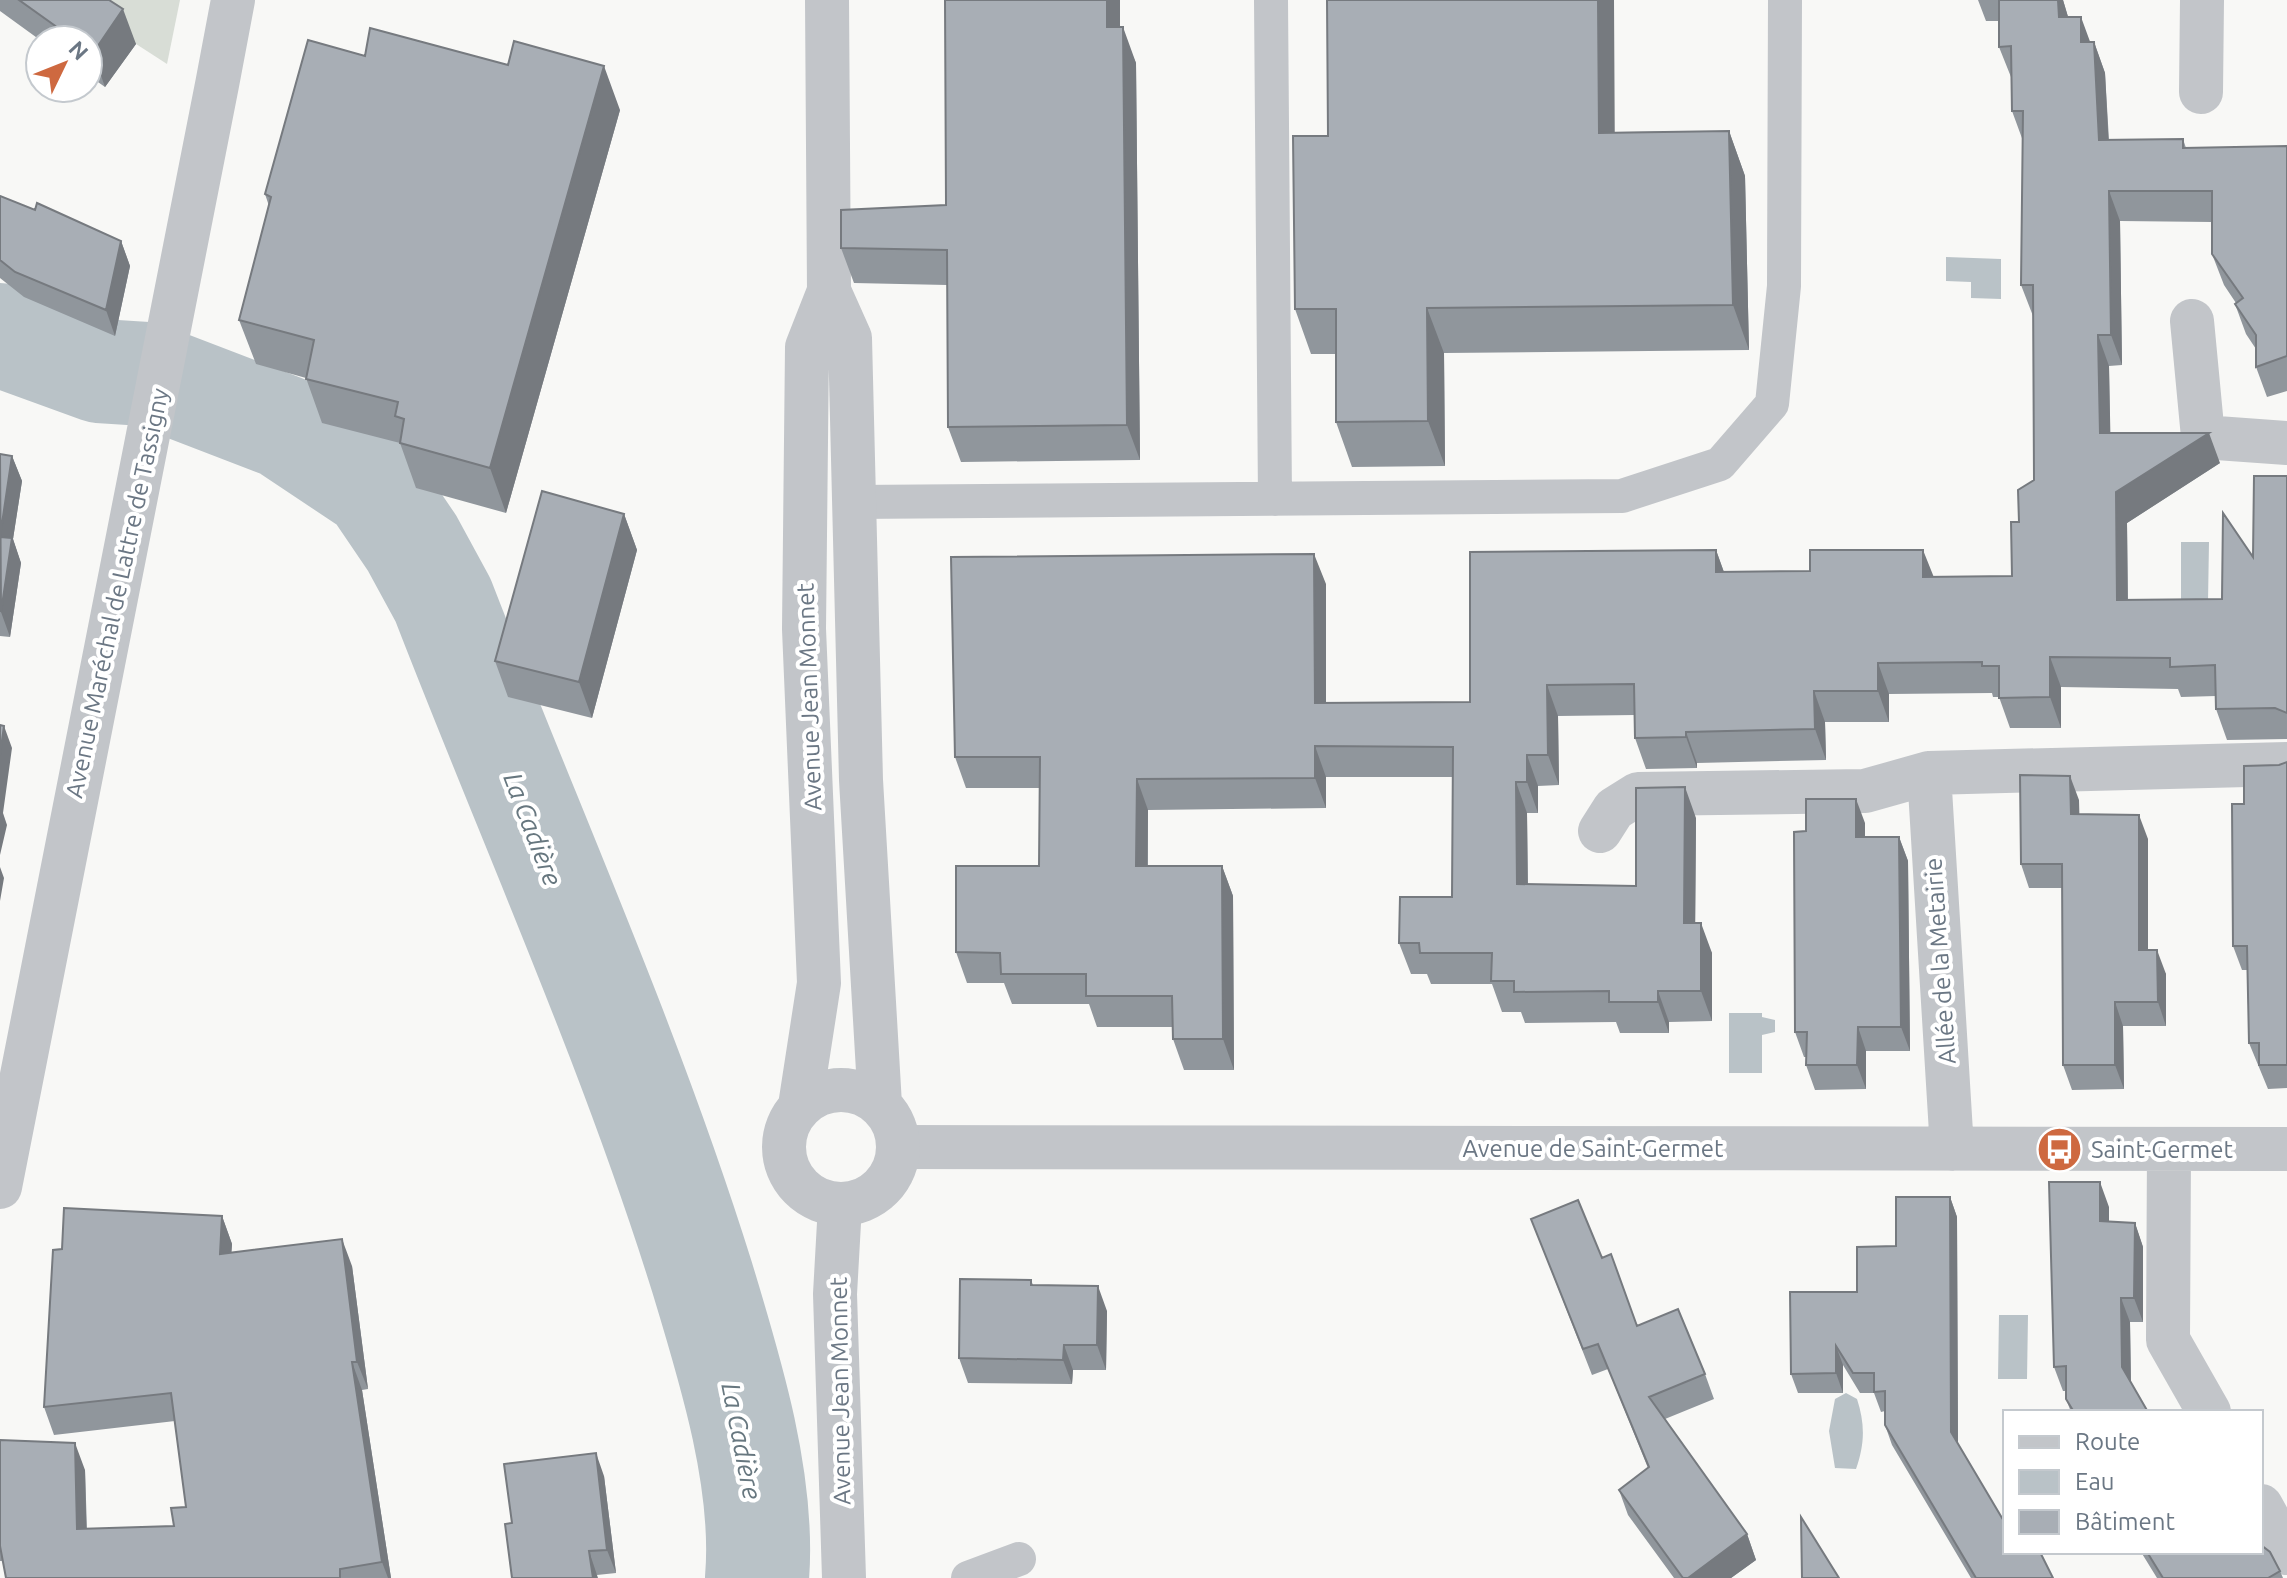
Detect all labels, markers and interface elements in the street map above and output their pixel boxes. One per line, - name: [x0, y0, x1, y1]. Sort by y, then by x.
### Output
- north arrow: [24, 24, 104, 104]
- text: N: [64, 35, 94, 65]
- street label: Avenue Maréchal de Lattre de Tassigny: [60, 385, 174, 800]
- street label: Avenue Jean Monnet: [792, 582, 826, 811]
- water label: La Cadière: [498, 768, 568, 890]
- street label: Allée de la Metairie: [1919, 857, 1961, 1065]
- bus stop icon: Saint-Germet: [2036, 1125, 2084, 1173]
- street label: Avenue de Saint-Germet: [1462, 1135, 1724, 1162]
- place label: Saint-Germet: [2091, 1136, 2233, 1163]
- street label: Avenue Jean Monnet: [825, 1276, 855, 1505]
- water label: La Cadière: [716, 1380, 768, 1502]
- legend: [2003, 1410, 2263, 1554]
- text: Route: [2075, 1428, 2140, 1455]
- text: Eau: [2075, 1468, 2114, 1495]
- text: Bâtiment: [2075, 1508, 2176, 1535]

